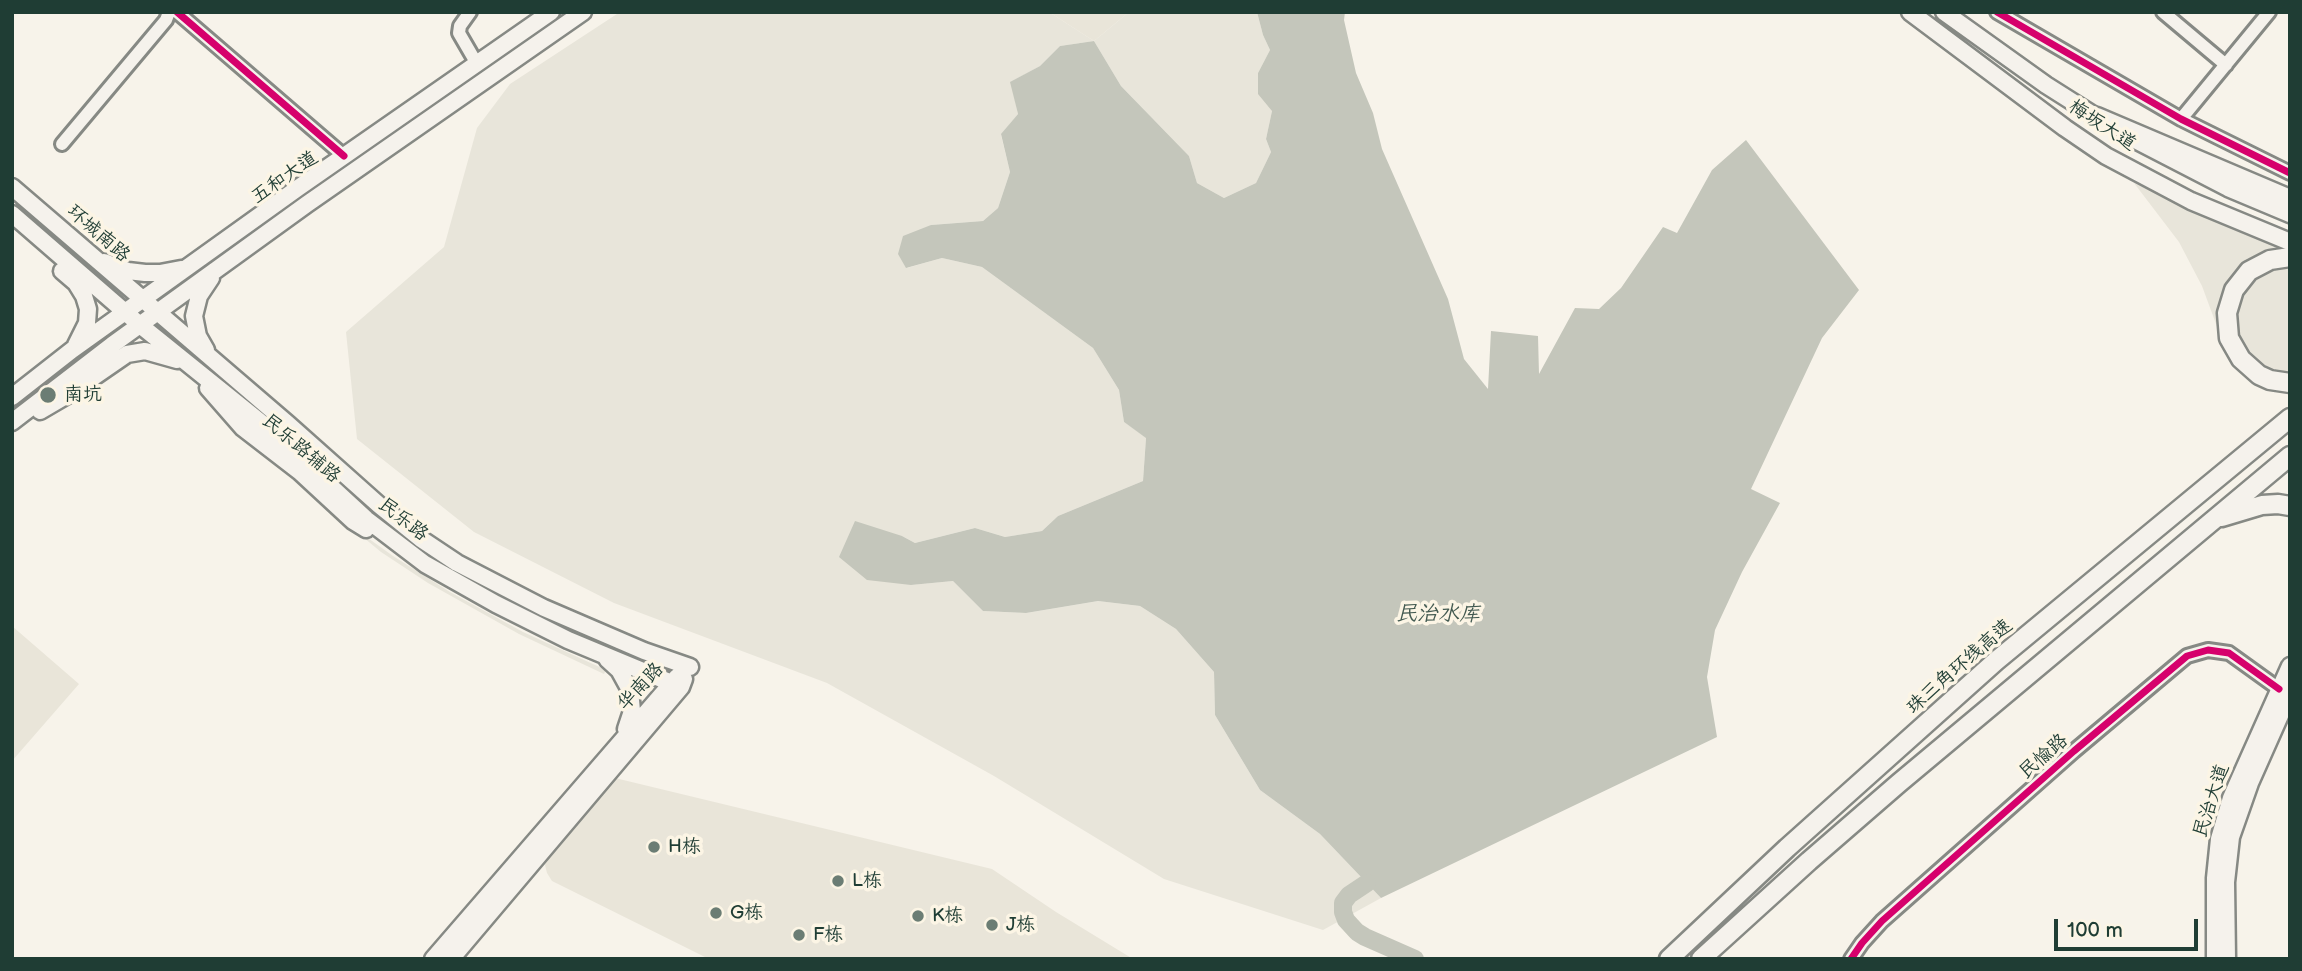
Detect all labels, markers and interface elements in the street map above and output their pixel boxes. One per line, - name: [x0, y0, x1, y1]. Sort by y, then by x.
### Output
- street label: 梅坂大道: [2064, 96, 2140, 156]
- street label: 五和大道: [247, 147, 323, 209]
- street label: 环城南路: [62, 200, 134, 268]
- place label: 南坑: [64, 384, 102, 406]
- marker: 南坑: [38, 385, 58, 405]
- street label: 民乐路辅路: [257, 410, 345, 488]
- street label: 民乐路: [374, 493, 432, 547]
- water label: 民治水库: [1396, 602, 1480, 628]
- street label: 珠三角环线高速: [1902, 615, 2018, 719]
- street label: 华南路: [613, 658, 669, 716]
- street label: 民愉路: [2015, 730, 2073, 784]
- street label: 民治大道: [2189, 761, 2235, 841]
- place label: H栋: [668, 836, 701, 858]
- marker: H栋: [646, 839, 662, 855]
- place label: L栋: [852, 870, 882, 892]
- marker: L栋: [830, 873, 846, 889]
- place label: G栋: [730, 902, 763, 924]
- scale bar: [2057, 904, 2200, 948]
- marker: G栋: [708, 905, 724, 921]
- place label: K栋: [932, 905, 963, 927]
- marker: K栋: [910, 908, 926, 924]
- place label: J栋: [1006, 914, 1035, 936]
- marker: J栋: [984, 917, 1000, 933]
- text: 100 m: [2067, 918, 2123, 943]
- place label: F栋: [813, 924, 843, 946]
- marker: F栋: [791, 927, 807, 943]

